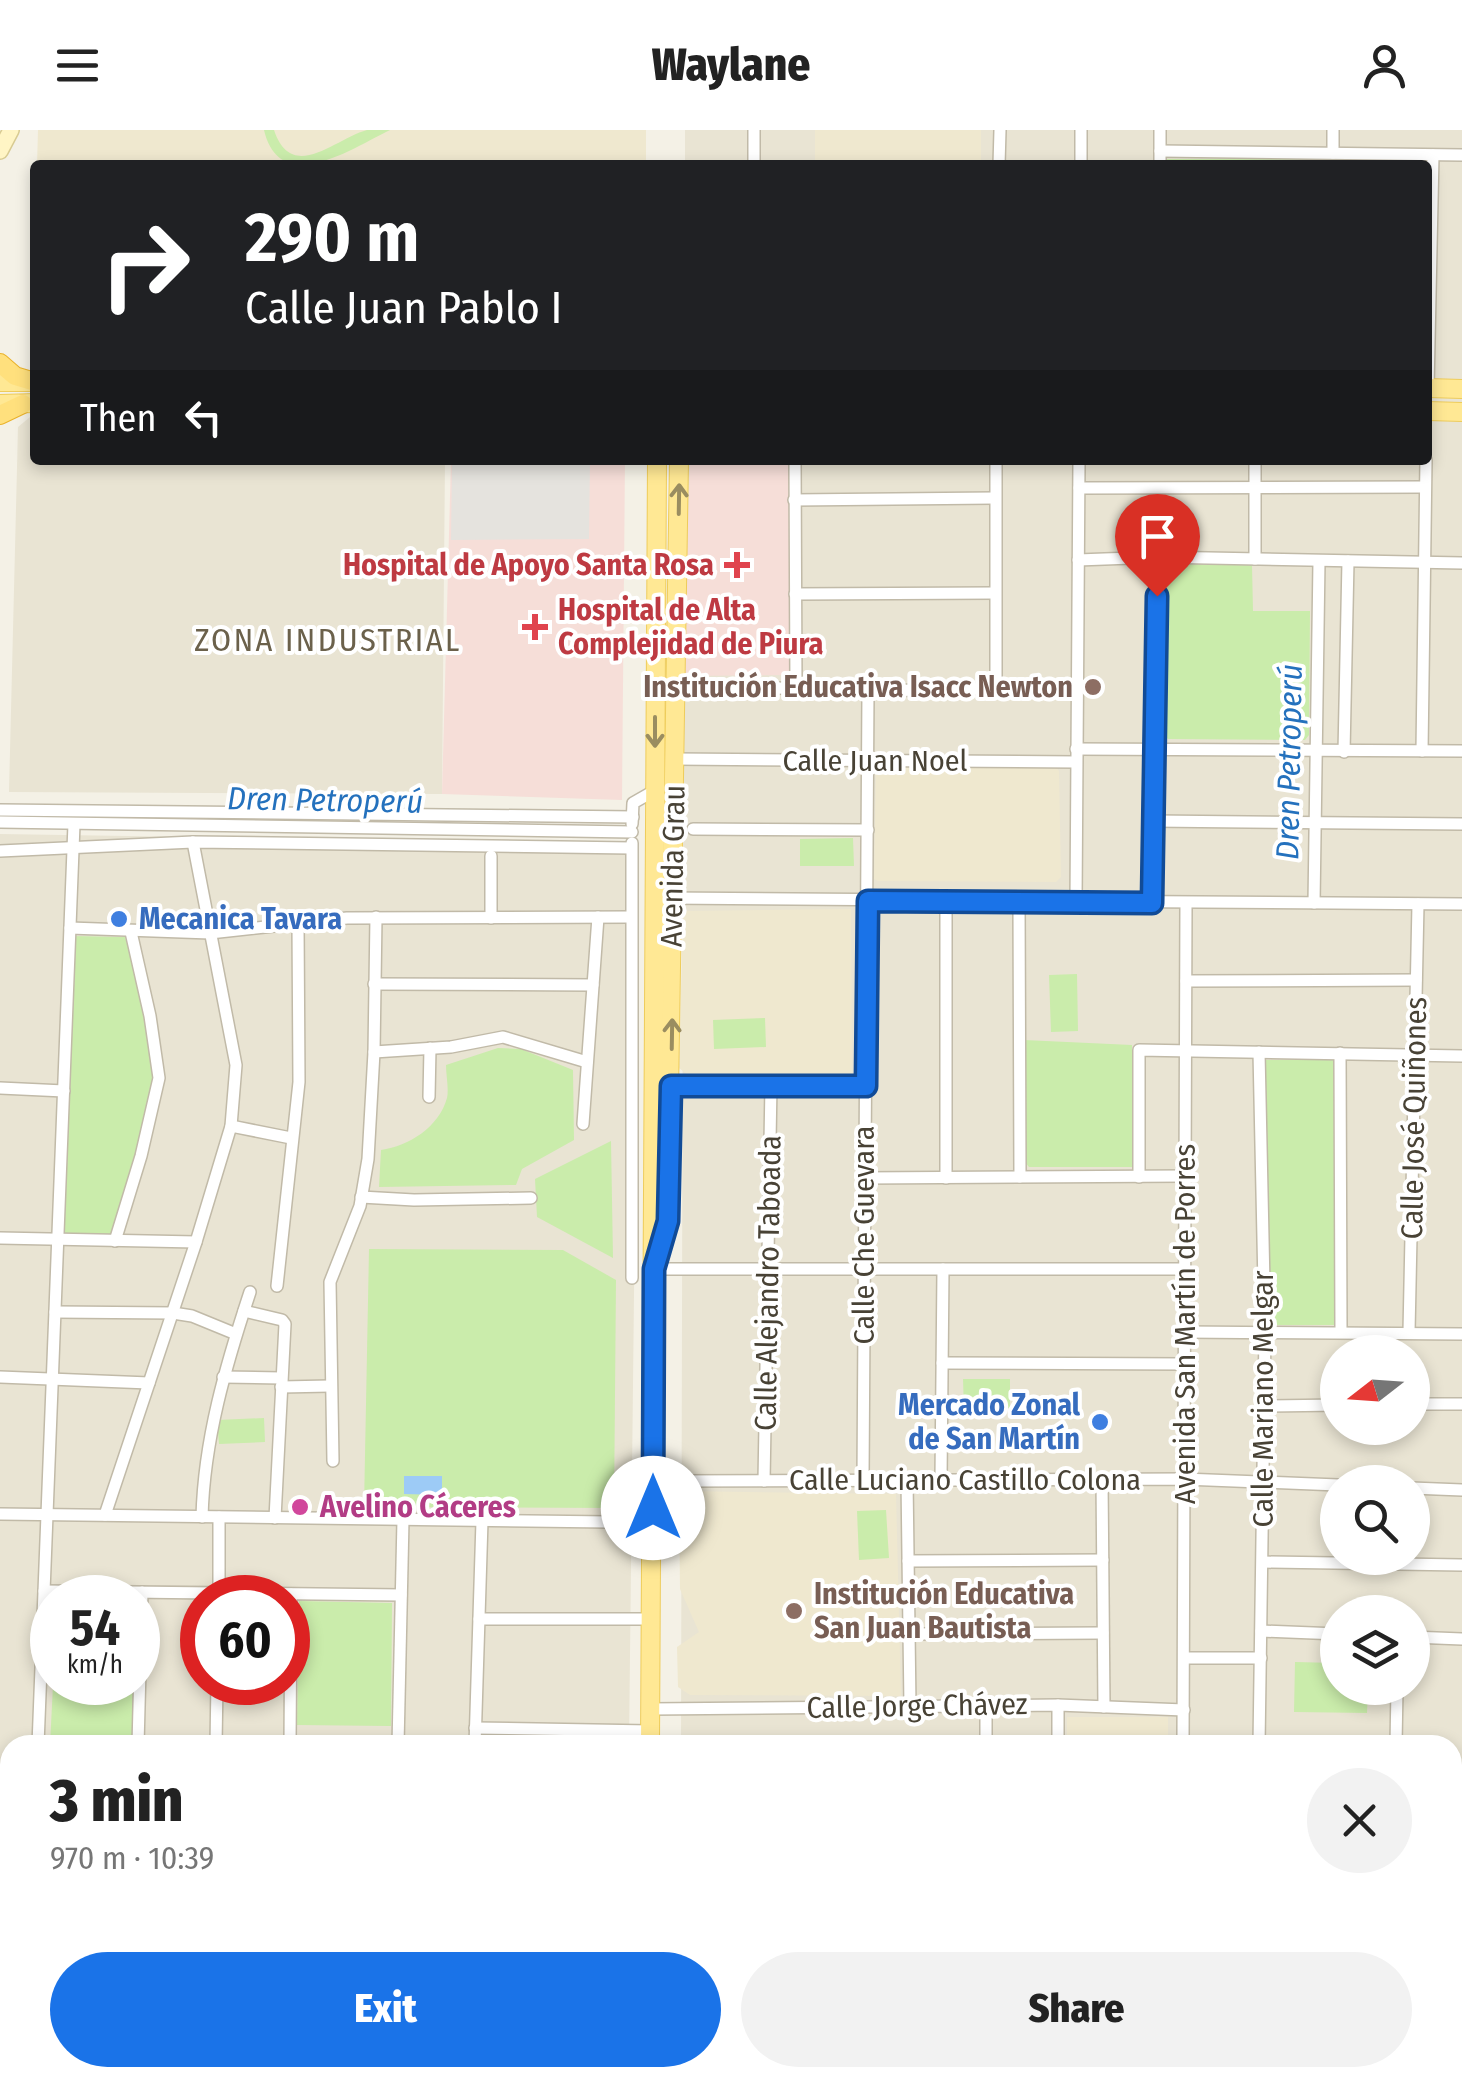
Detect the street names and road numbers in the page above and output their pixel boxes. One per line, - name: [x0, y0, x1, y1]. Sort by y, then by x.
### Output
- street label: Calle Juan Noel: [782, 743, 968, 779]
- street label: Avenida Grau: [654, 785, 692, 947]
- street label: Calle José Quiñones: [1394, 996, 1434, 1240]
- street label: Calle Che Guevara: [846, 1126, 882, 1344]
- street label: Calle Alejandro Taboada: [747, 1135, 789, 1431]
- street label: Avenida San Martín de Porres: [1167, 1144, 1203, 1504]
- street label: Calle Mariano Melgar: [1245, 1270, 1281, 1528]
- street label: Calle Luciano Castillo Colona: [789, 1462, 1141, 1498]
- street label: Calle Jorge Chávez: [806, 1686, 1028, 1726]

